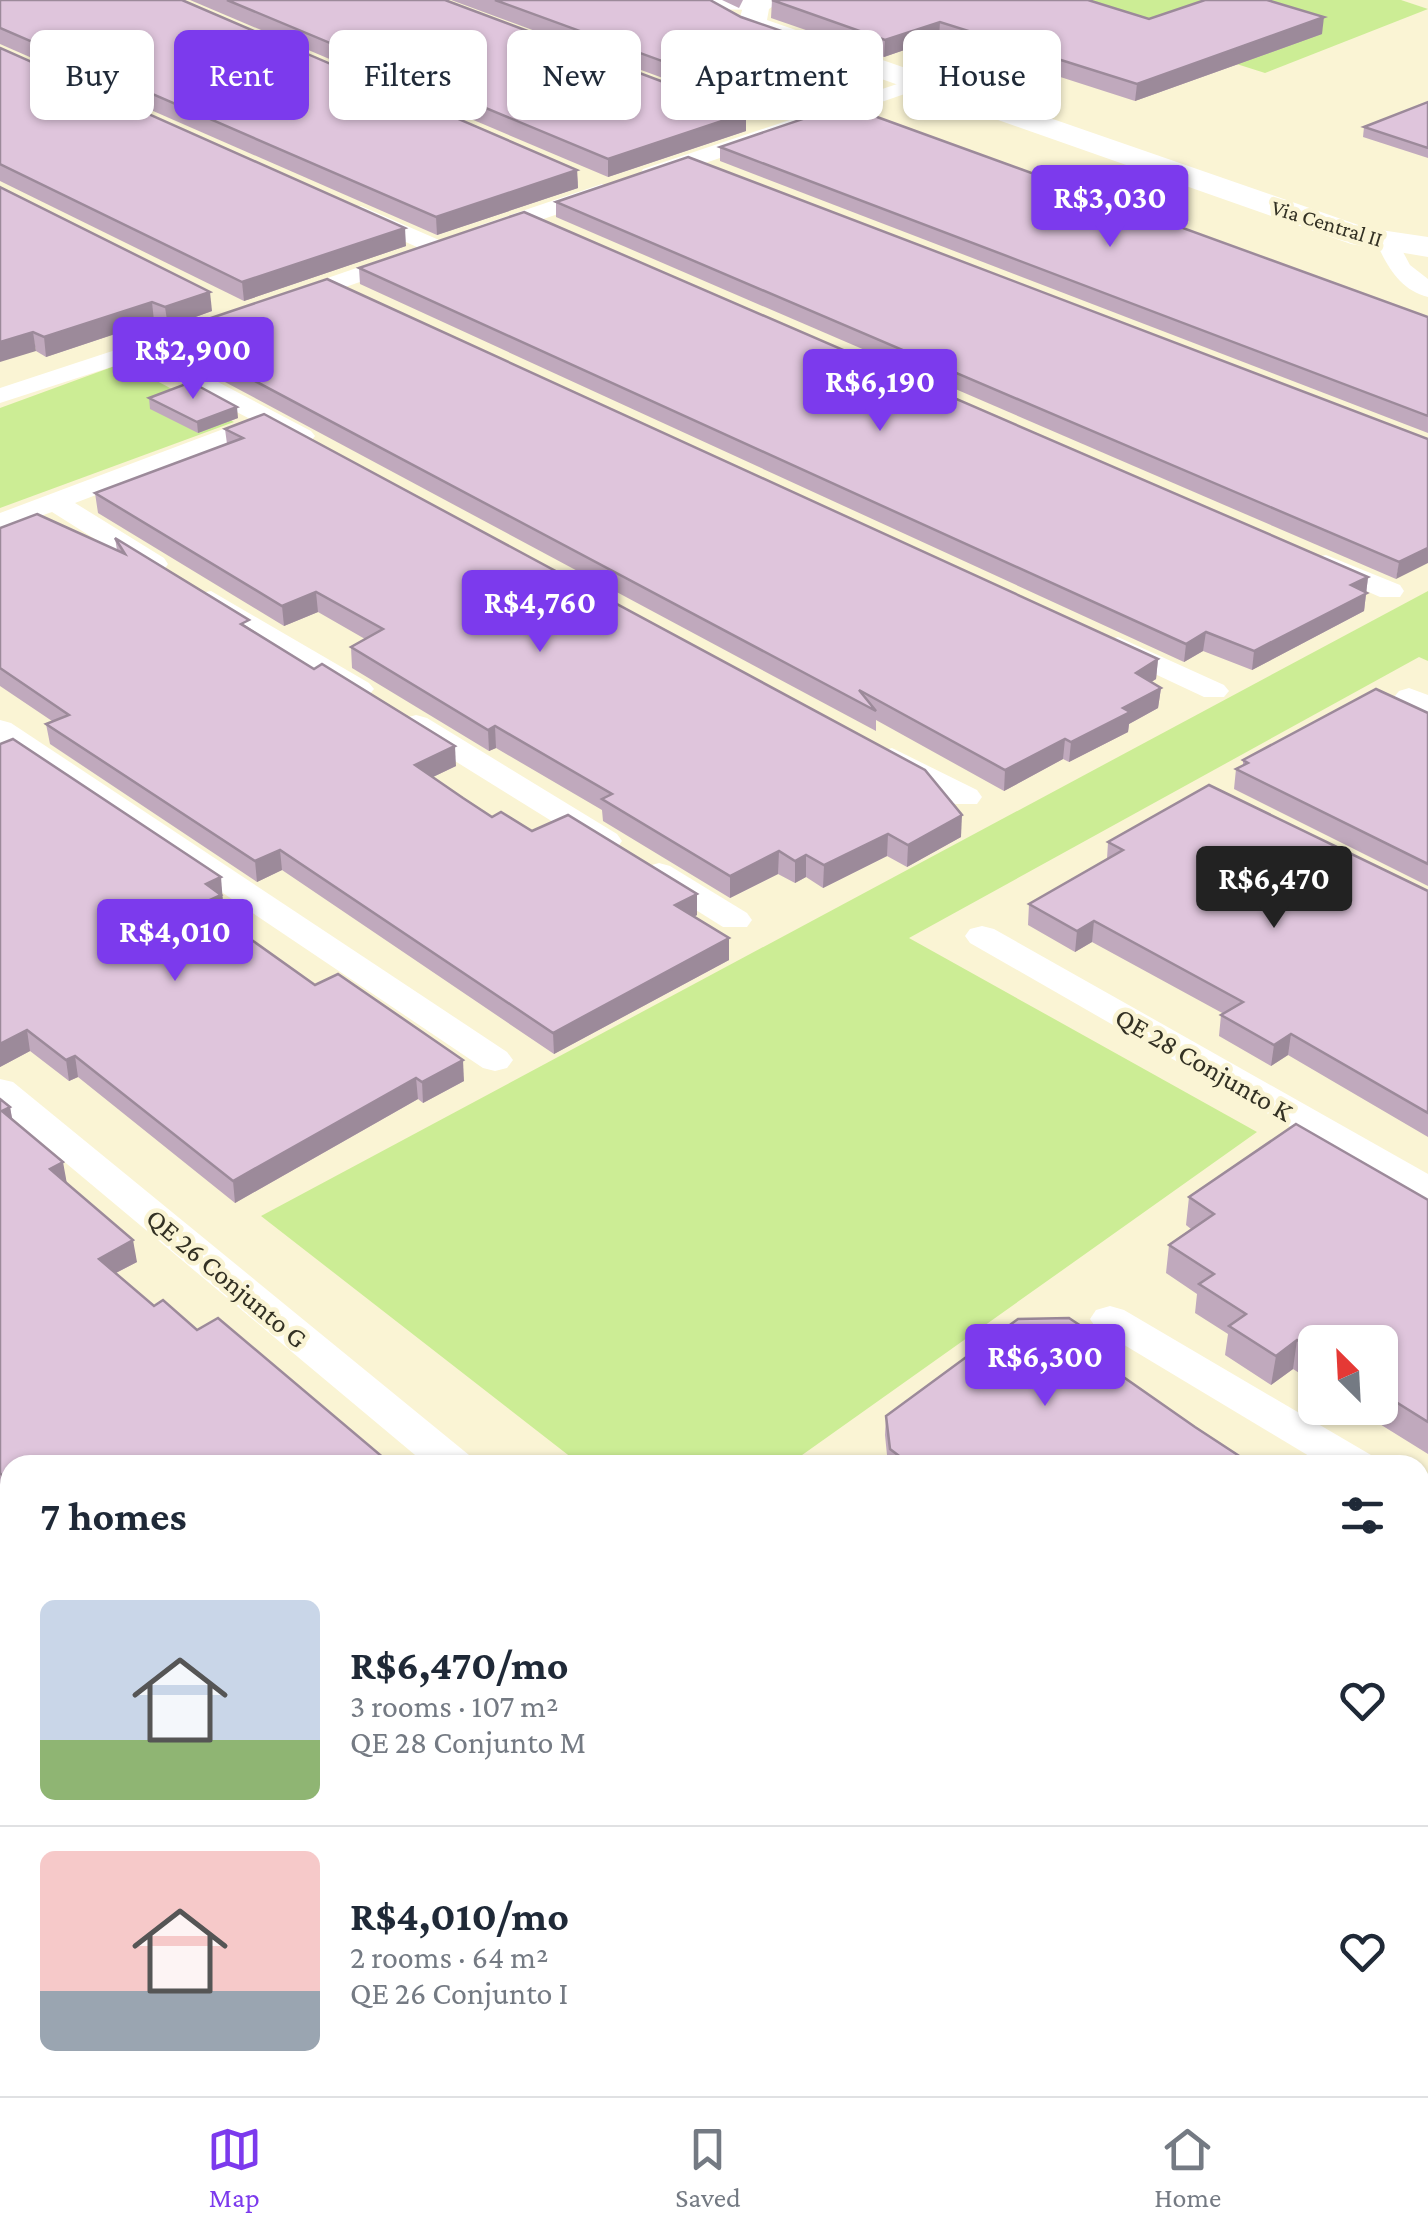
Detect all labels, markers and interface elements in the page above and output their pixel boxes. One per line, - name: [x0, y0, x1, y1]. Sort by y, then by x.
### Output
- chip: Buy: [30, 30, 154, 120]
- chip: Rent: [174, 30, 309, 120]
- chip: Filters: [329, 30, 487, 120]
- chip: New: [507, 30, 641, 120]
- chip: Apartment: [661, 30, 883, 120]
- chip: House: [903, 30, 1061, 120]
- pin: R$3,030: [1018, 165, 1202, 250]
- text: R$3,030: [1053, 179, 1167, 215]
- street label: Via Central II: [1268, 194, 1386, 252]
- pin: R$2,900: [101, 317, 285, 402]
- text: R$2,900: [135, 331, 251, 367]
- pin: R$6,190: [788, 349, 972, 434]
- text: R$6,190: [825, 363, 935, 399]
- pin: R$4,760: [448, 570, 632, 655]
- text: R$4,760: [484, 584, 596, 620]
- pin: R$6,470: [1182, 846, 1366, 931]
- text: R$6,470: [1218, 860, 1330, 896]
- pin: R$4,010: [83, 899, 267, 984]
- text: R$4,010: [119, 913, 231, 949]
- street label: QE 28 Conjunto K: [1110, 1001, 1299, 1128]
- street label: QE 26 Conjunto G: [140, 1202, 314, 1354]
- pin: R$6,300: [953, 1324, 1137, 1409]
- north arrow: [1298, 1325, 1398, 1425]
- map controls: [1298, 1325, 1398, 1425]
- text: R$6,300: [987, 1338, 1103, 1374]
- icon: filters: [1335, 1488, 1390, 1543]
- text: 7 homes: [40, 1492, 187, 1539]
- icon: home: [120, 1640, 240, 1760]
- text: R$6,470/mo: [350, 1641, 569, 1688]
- icon: heart: [1335, 1673, 1390, 1728]
- text: 3 rooms · 107 m²: [350, 1688, 559, 1724]
- text: QE 28 Conjunto M: [350, 1724, 586, 1760]
- icon: home: [120, 1891, 240, 2011]
- text: R$4,010/mo: [350, 1892, 569, 1939]
- icon: heart: [1335, 1924, 1390, 1979]
- text: 2 rooms · 64 m²: [350, 1939, 548, 1975]
- text: QE 26 Conjunto I: [350, 1975, 568, 2011]
- tab: Map: [207, 2122, 262, 2213]
- tab: Saved: [675, 2122, 741, 2213]
- tab: Home: [1154, 2122, 1221, 2213]

